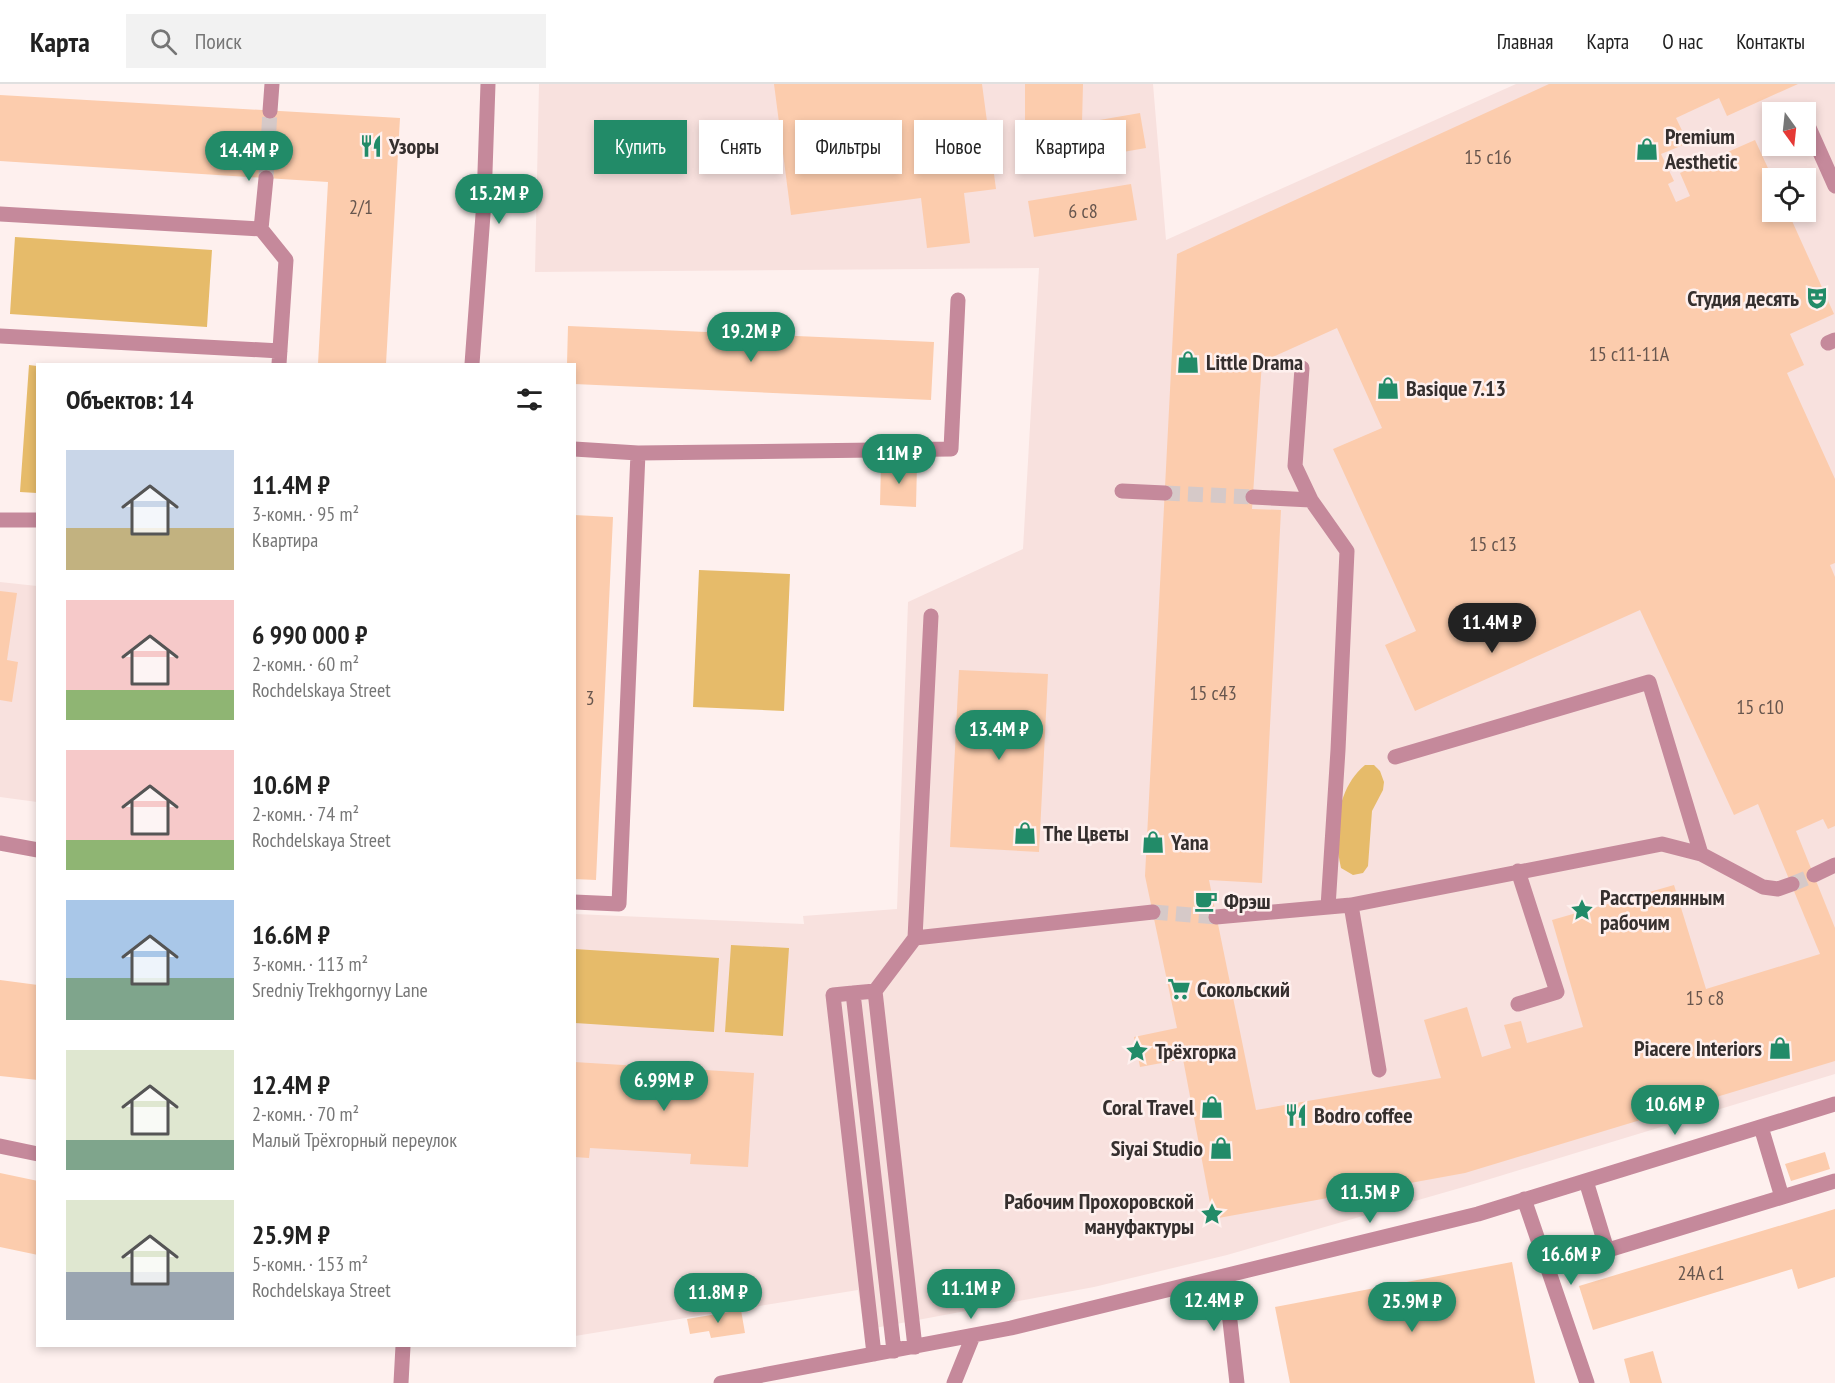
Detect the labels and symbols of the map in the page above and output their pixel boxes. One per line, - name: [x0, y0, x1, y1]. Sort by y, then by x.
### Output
- north arrow: [1762, 102, 1816, 156]
- place label: Premium Aesthetic: [1664, 122, 1738, 175]
- pin: 14.4M ₽: [194, 131, 304, 182]
- place label: Узоры: [388, 132, 439, 160]
- restaurant icon: Узоры: [358, 133, 384, 159]
- shop icon: Premium Aesthetic: [1634, 136, 1660, 162]
- house number: 15 с16: [1464, 144, 1512, 170]
- pin: 15.2M ₽: [444, 174, 554, 225]
- house number: 2/1: [349, 194, 373, 220]
- house number: 6 с8: [1068, 198, 1098, 224]
- place label: Студия десять: [1687, 284, 1799, 312]
- theatre icon: Студия десять: [1804, 285, 1830, 311]
- pin: 19.2M ₽: [696, 312, 806, 363]
- house number: 15 с11-11А: [1589, 341, 1670, 367]
- place label: Little Drama: [1206, 348, 1303, 376]
- shop icon: Little Drama: [1175, 349, 1201, 375]
- place label: Basique 7.13: [1406, 374, 1506, 402]
- shop icon: Basique 7.13: [1375, 375, 1401, 401]
- pin: 11M ₽: [857, 434, 941, 485]
- house number: 15 с13: [1469, 531, 1517, 557]
- pin: 11.4M ₽: [1437, 603, 1547, 654]
- house number: 15 с43: [1189, 680, 1237, 706]
- house number: 3: [586, 685, 595, 711]
- house number: 15 с10: [1736, 694, 1784, 720]
- pin: 13.4M ₽: [944, 710, 1054, 761]
- place label: The Цветы: [1043, 819, 1129, 847]
- shop icon: The Цветы: [1012, 820, 1038, 846]
- place label: Yana: [1170, 828, 1209, 856]
- shop icon: Yana: [1140, 829, 1166, 855]
- place label: Расстрелянным рабочим: [1600, 883, 1725, 936]
- place label: Фрэш: [1224, 887, 1271, 915]
- cafe icon: Фрэш: [1193, 888, 1219, 914]
- place icon: Расстрелянным рабочим: [1569, 897, 1595, 923]
- place label: Сокольский: [1197, 975, 1290, 1003]
- supermarket icon: Сокольский: [1166, 976, 1192, 1002]
- house number: 15 с8: [1686, 985, 1724, 1011]
- place label: Piacere Interiors: [1634, 1034, 1762, 1062]
- shop icon: Piacere Interiors: [1767, 1035, 1793, 1061]
- place label: Трёхгорка: [1155, 1037, 1236, 1065]
- place icon: Трёхгорка: [1124, 1038, 1150, 1064]
- pin: 6.99M ₽: [609, 1061, 719, 1112]
- pin: 10.6M ₽: [1620, 1085, 1730, 1136]
- place label: Coral Travel: [1103, 1093, 1195, 1121]
- shop icon: Coral Travel: [1199, 1094, 1225, 1120]
- place label: Bodro coffee: [1314, 1101, 1413, 1129]
- restaurant icon: Bodro coffee: [1283, 1102, 1309, 1128]
- place label: Siyai Studio: [1111, 1134, 1203, 1162]
- shop icon: Siyai Studio: [1208, 1135, 1234, 1161]
- pin: 11.5M ₽: [1315, 1173, 1425, 1224]
- place label: Рабочим Прохоровской мануфактуры: [1004, 1187, 1194, 1240]
- place icon: Рабочим Прохоровской мануфактуры: [1199, 1201, 1225, 1227]
- pin: 16.6M ₽: [1516, 1235, 1626, 1286]
- house number: 24А с1: [1677, 1260, 1725, 1286]
- pin: 11.1M ₽: [916, 1269, 1026, 1320]
- pin: 11.8M ₽: [663, 1273, 773, 1324]
- pin: 12.4M ₽: [1159, 1281, 1269, 1332]
- pin: 25.9M ₽: [1357, 1282, 1467, 1333]

